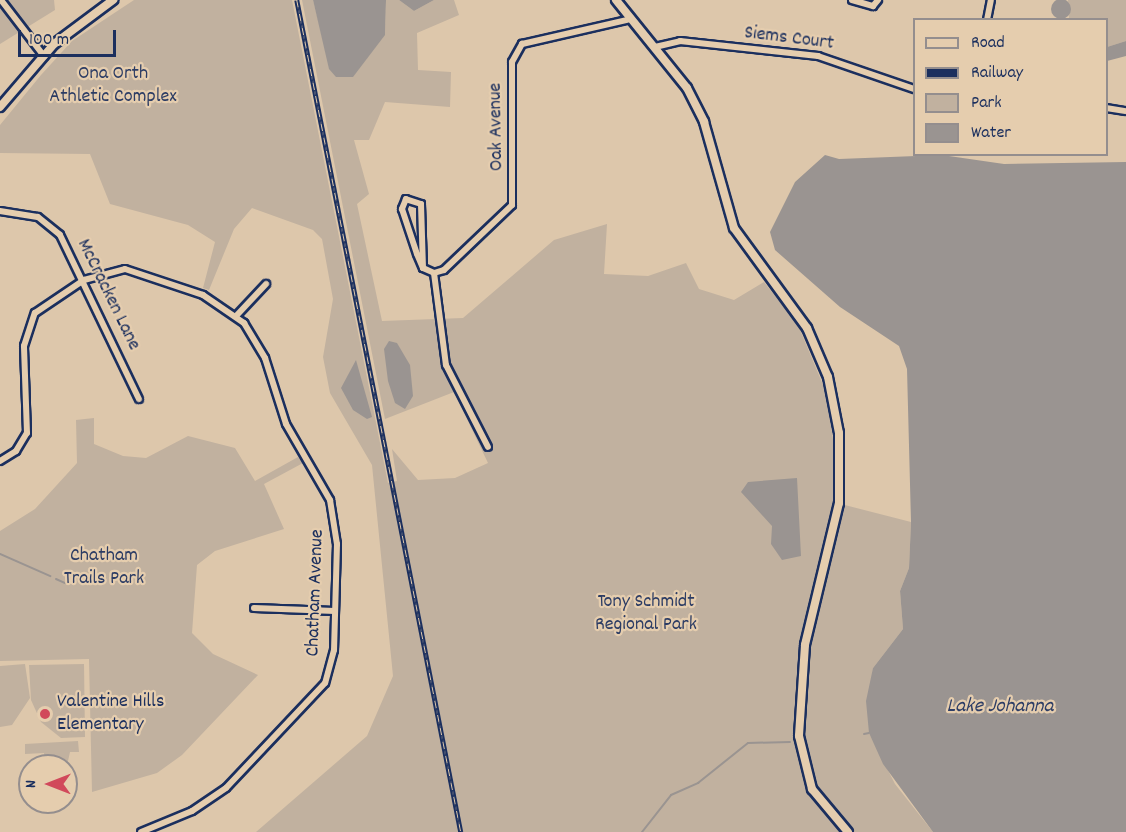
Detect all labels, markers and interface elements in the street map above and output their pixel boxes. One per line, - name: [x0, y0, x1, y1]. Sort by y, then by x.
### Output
- scale bar: [21, 18, 118, 56]
- legend: [913, 18, 1108, 156]
- street label: Siems Court: [743, 22, 835, 56]
- text: 100 m: [29, 28, 69, 53]
- text: Road: [971, 31, 1005, 56]
- text: Railway: [971, 61, 1023, 86]
- park label: Ona Orth Athletic Complex: [49, 63, 177, 110]
- street label: Oak Avenue: [484, 83, 510, 171]
- text: Park: [971, 91, 1002, 116]
- text: Water: [971, 121, 1011, 146]
- street label: McCracken Lane: [71, 235, 145, 355]
- street label: Chatham Avenue: [302, 529, 330, 657]
- park label: Chatham Trails Park: [64, 545, 144, 592]
- park label: Tony Schmidt Regional Park: [595, 590, 697, 637]
- place label: Valentine Hills Elementary: [57, 690, 164, 737]
- water label: Lake Johanna: [947, 694, 1053, 720]
- marker: Valentine Hills Elementary: [38, 707, 52, 721]
- north arrow: [18, 754, 78, 814]
- text: N: [20, 780, 43, 788]

